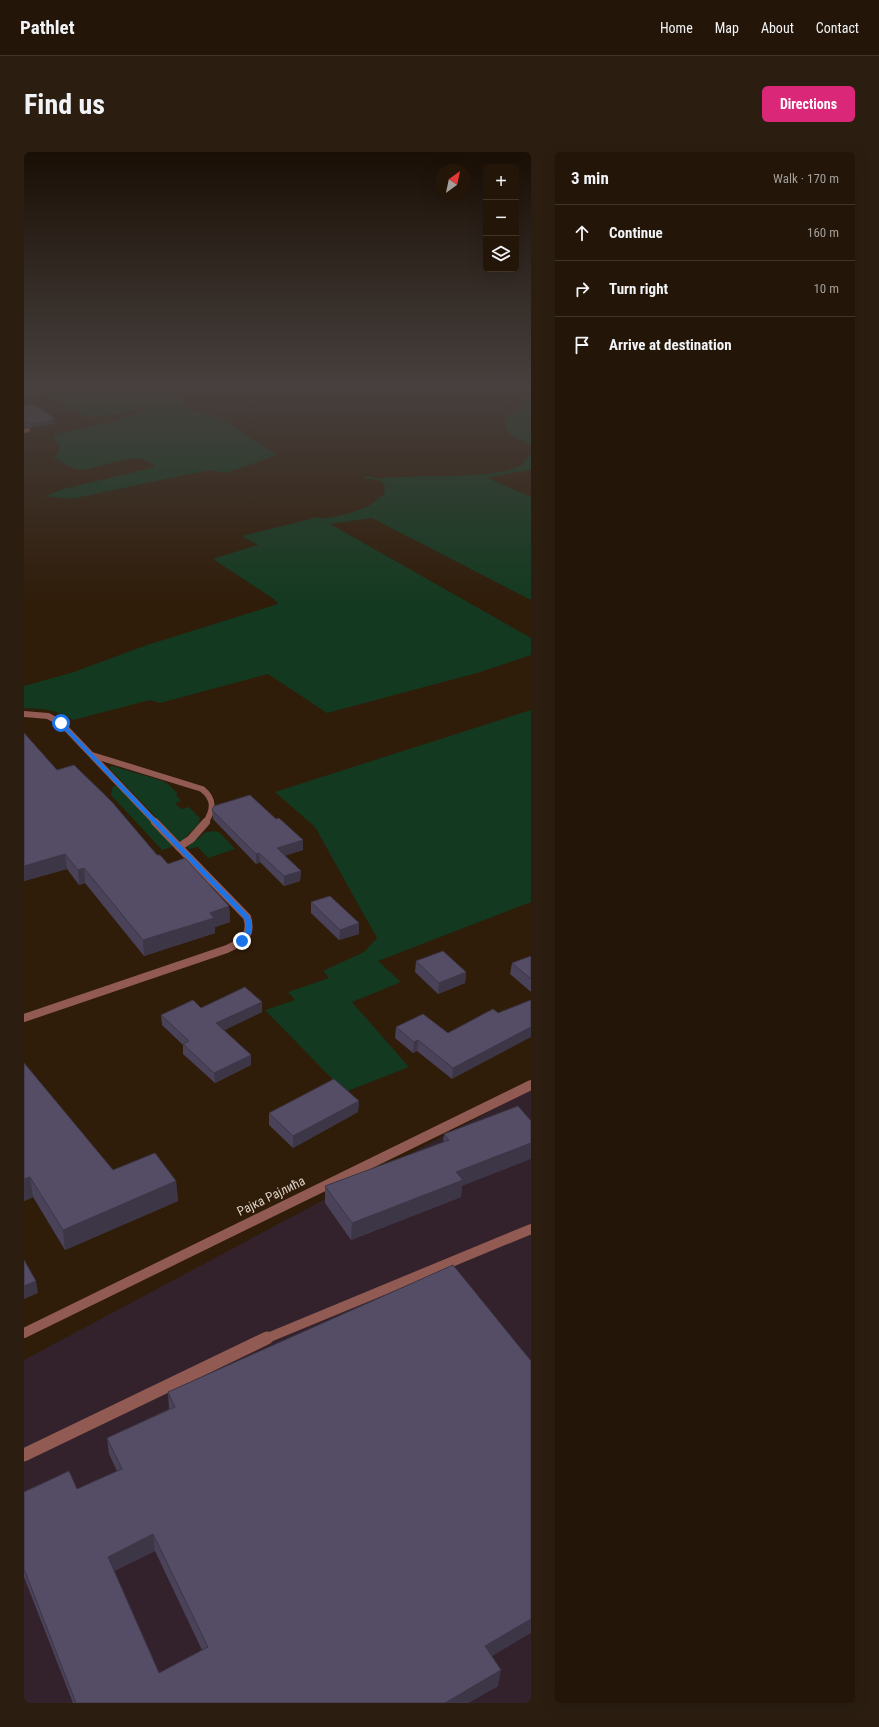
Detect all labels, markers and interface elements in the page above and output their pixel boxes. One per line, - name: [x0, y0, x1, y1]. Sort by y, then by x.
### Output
- text: Pathlet: [20, 16, 75, 39]
- text: Home: [660, 20, 693, 36]
- text: Map: [715, 20, 739, 36]
- text: About: [761, 20, 794, 36]
- text: Contact: [816, 20, 859, 36]
- button: Directions: [762, 86, 855, 122]
- text: Find us: [24, 88, 105, 121]
- north arrow: [435, 164, 471, 200]
- map controls: [483, 164, 519, 272]
- button: +: [483, 164, 519, 200]
- text: 3 min: [571, 168, 609, 188]
- text: Walk · 170 m: [773, 171, 839, 186]
- button: −: [483, 200, 519, 236]
- icon: ahead: [571, 222, 593, 244]
- text: Continue: [609, 224, 663, 242]
- text: 160 m: [807, 225, 839, 240]
- button: layers: [483, 236, 519, 272]
- icon: right: [571, 278, 593, 300]
- text: Turn right: [609, 280, 668, 298]
- text: 10 m: [813, 281, 839, 296]
- icon: arrive: [571, 334, 593, 356]
- text: Arrive at destination: [609, 336, 732, 354]
- route start: [52, 714, 70, 732]
- route end: [233, 932, 251, 950]
- street label: Рајка Рајлића: [234, 1173, 308, 1219]

